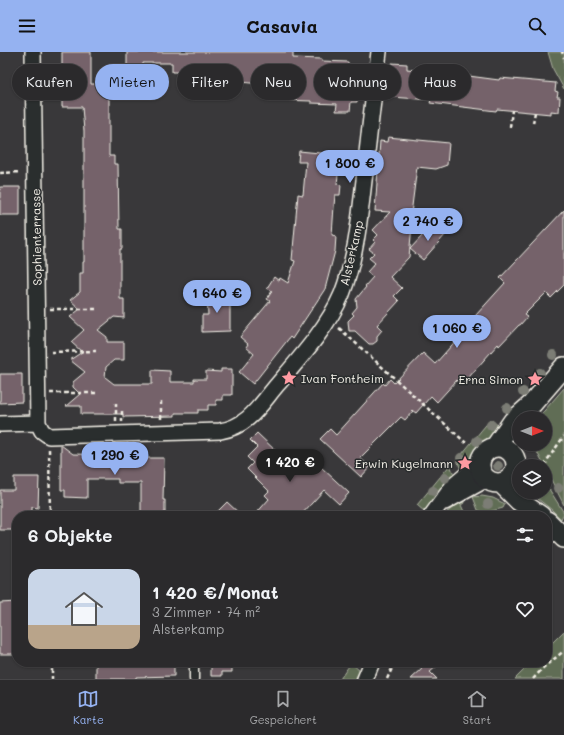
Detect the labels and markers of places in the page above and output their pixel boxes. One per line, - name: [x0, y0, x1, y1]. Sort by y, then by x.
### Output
- pin: 1 800 €: [313, 150, 387, 184]
- pin: 2 740 €: [391, 208, 465, 242]
- pin: 1 640 €: [180, 280, 254, 314]
- pin: 1 060 €: [420, 315, 494, 349]
- place icon: Ivan Fontheim: [280, 369, 298, 387]
- place label: Ivan Fontheim: [301, 370, 384, 386]
- place icon: Erna Simon: [526, 370, 544, 388]
- place label: Erna Simon: [458, 371, 523, 387]
- pin: 1 290 €: [78, 442, 152, 476]
- pin: 1 420 €: [253, 449, 327, 483]
- place icon: Erwin Kugelmann: [456, 454, 474, 472]
- place label: Erwin Kugelmann: [355, 455, 453, 471]

